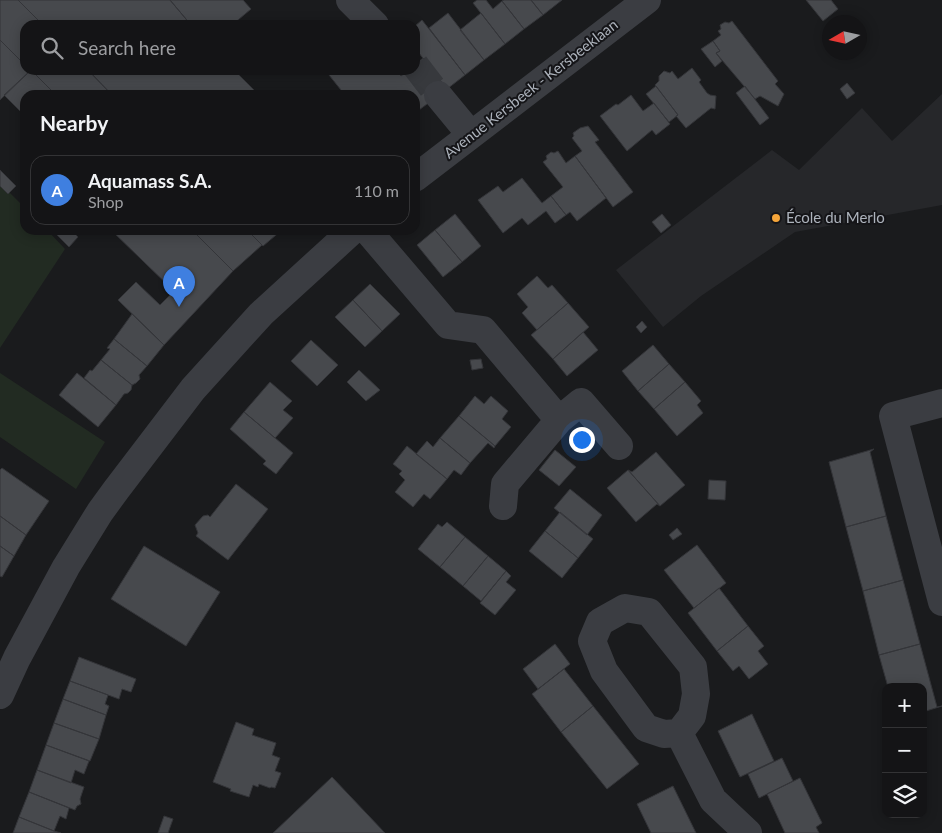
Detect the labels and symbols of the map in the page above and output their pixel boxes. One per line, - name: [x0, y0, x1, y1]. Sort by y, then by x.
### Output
- street label: Avenue Kersbeek - Kersbeeklaan: [440, 15, 621, 162]
- north arrow: [822, 15, 867, 60]
- place label: École du Merlo: [786, 208, 885, 226]
- marker: École du Merlo: [770, 212, 782, 224]
- pin: A: [163, 266, 195, 307]
- your location: [569, 427, 595, 453]

